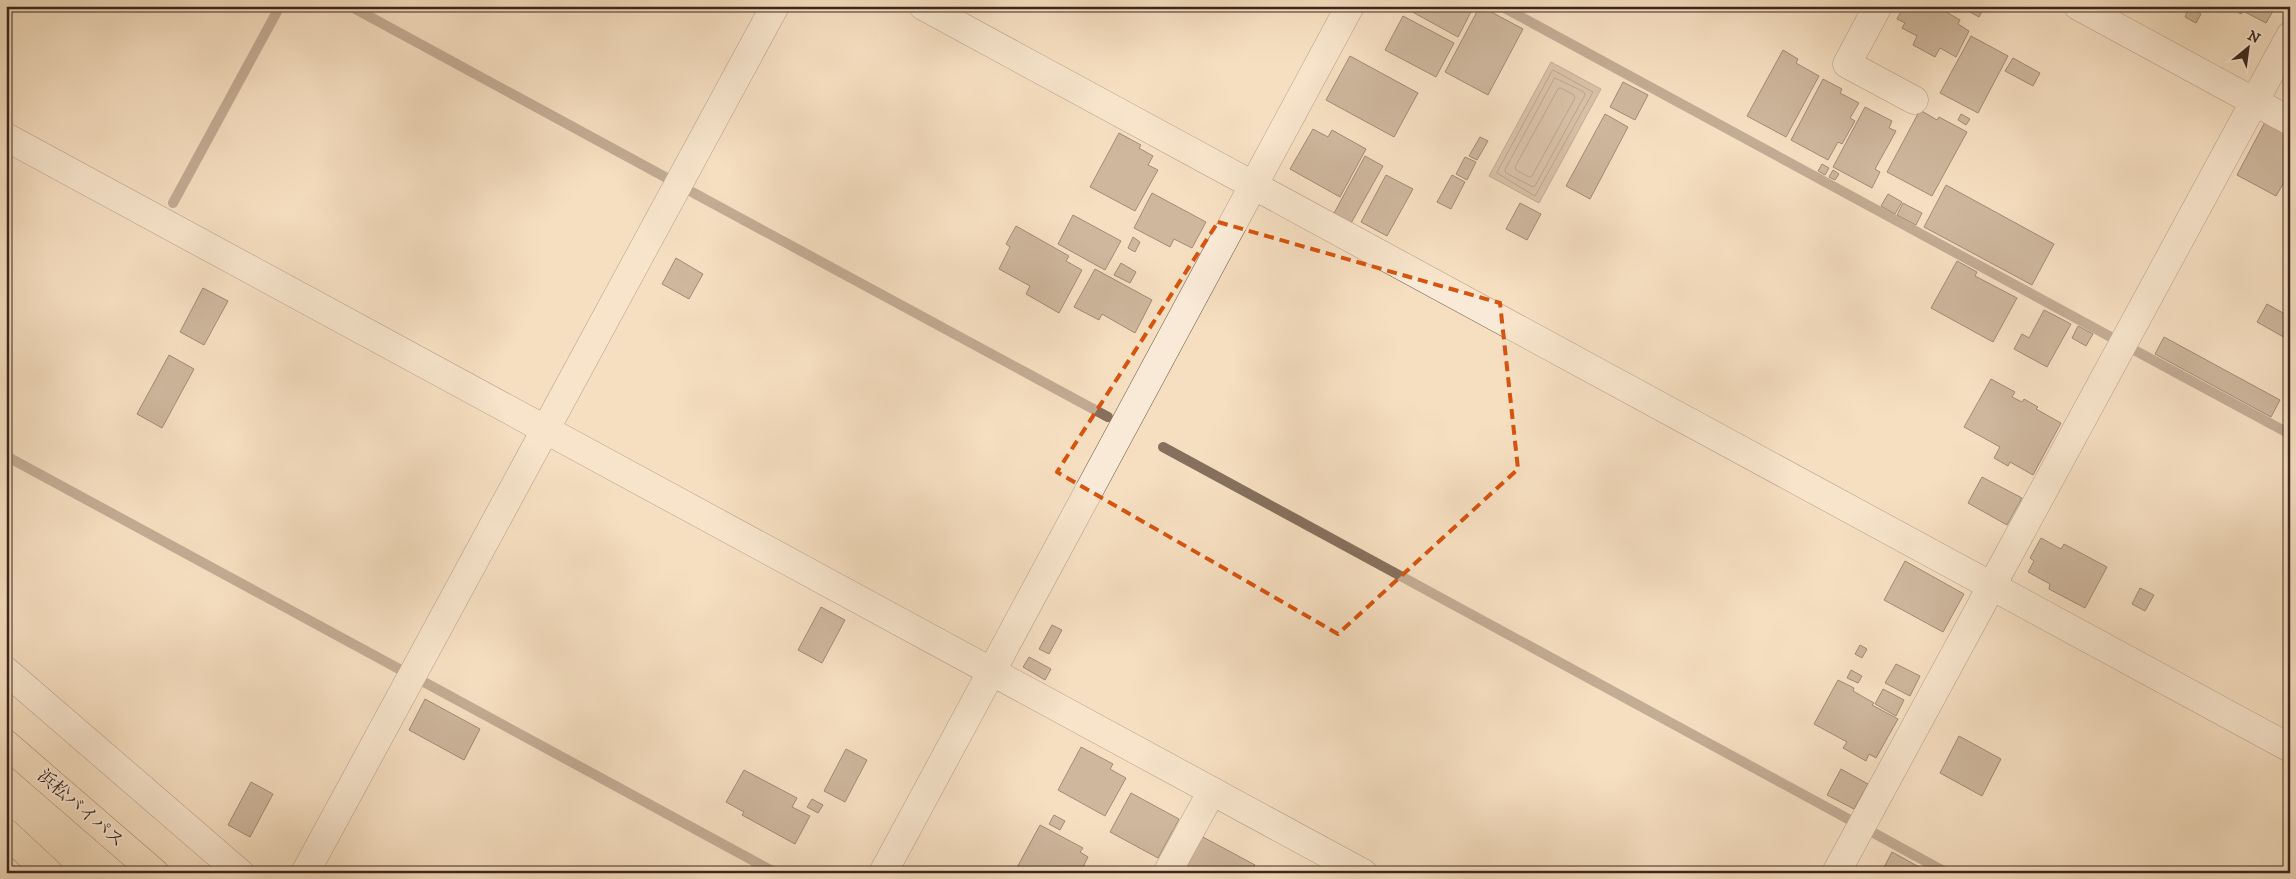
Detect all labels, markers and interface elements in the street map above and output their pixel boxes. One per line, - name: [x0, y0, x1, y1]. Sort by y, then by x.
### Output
- north arrow: [2224, 22, 2274, 72]
- text: N: [2244, 27, 2264, 48]
- street label: 浜松バイパス: [33, 765, 128, 852]

